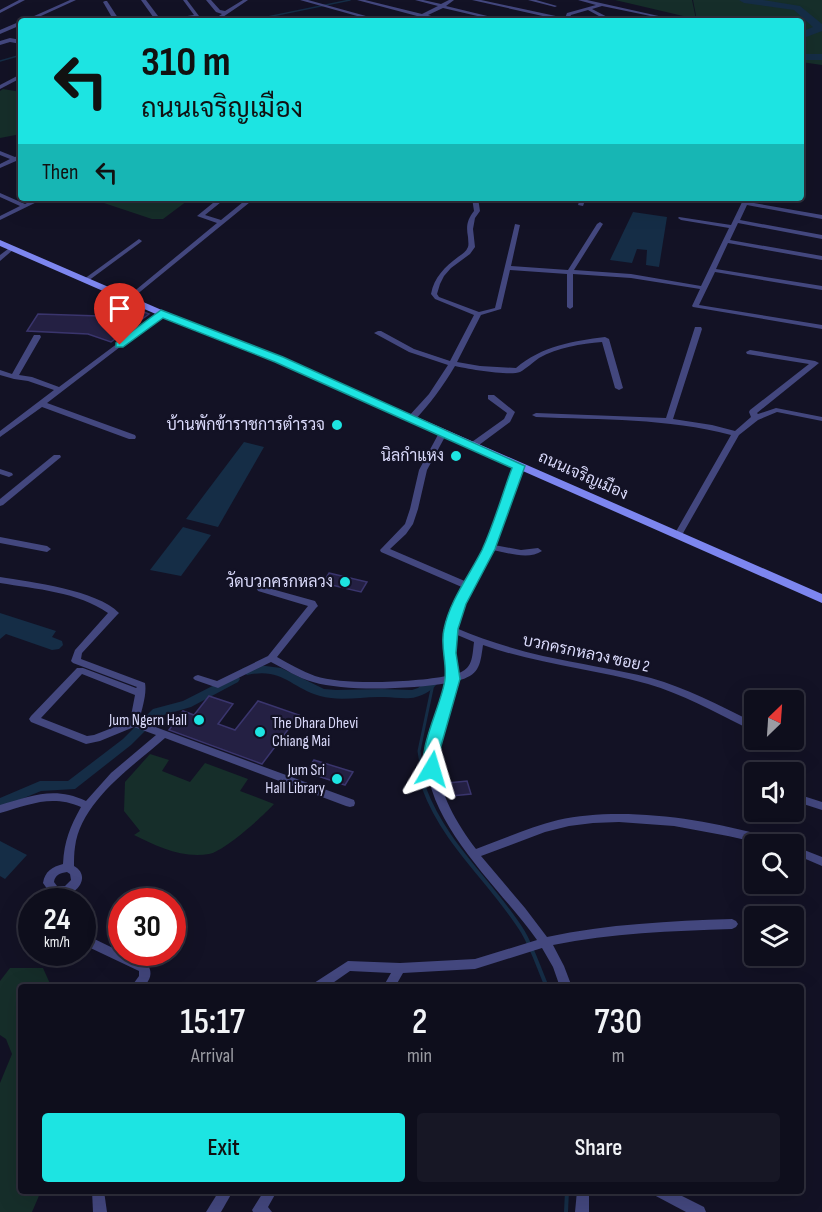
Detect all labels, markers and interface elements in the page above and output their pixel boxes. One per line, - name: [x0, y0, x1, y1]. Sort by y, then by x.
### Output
- text: 310 m: [141, 37, 231, 88]
- icon: left: [42, 42, 120, 120]
- text: ถนนเจริญเมือง: [141, 93, 303, 125]
- icon: left: [90, 156, 123, 189]
- text: Then: [42, 159, 78, 186]
- pin: [94, 283, 145, 345]
- icon: arrive: [103, 292, 136, 325]
- place label: บ้านพักข้าราชการตำรวจ: [167, 414, 325, 435]
- marker: บ้านพักข้าราชการตำรวจ: [330, 418, 344, 432]
- place label: นิลกําแหง: [381, 446, 444, 466]
- street label: ถนนเจริญเมือง: [535, 446, 632, 504]
- marker: นิลกําแหง: [449, 449, 463, 463]
- place label: วัดบวกครกหลวง: [226, 571, 333, 592]
- marker: วัดบวกครกหลวง: [338, 575, 352, 589]
- street label: บวกครกหลวง ซอย 2: [521, 631, 651, 677]
- north arrow: [744, 690, 804, 750]
- map controls: [744, 690, 804, 966]
- place label: Jum Ngern Hall: [108, 711, 187, 730]
- marker: Jum Ngern Hall: [192, 713, 206, 727]
- place label: The Dhara Dhevi Chiang Mai: [272, 714, 358, 751]
- marker: The Dhara Dhevi Chiang Mai: [253, 725, 267, 739]
- position arrow: [400, 737, 464, 801]
- place label: Jum Sri Hall Library: [265, 761, 325, 798]
- button: sound: [744, 762, 804, 822]
- marker: Jum Sri Hall Library: [330, 772, 344, 786]
- button: search: [744, 834, 804, 894]
- speed limit sign: 30: [108, 888, 186, 966]
- text: 24: [44, 902, 70, 938]
- button: layers: [744, 906, 804, 966]
- text: km/h: [44, 933, 70, 952]
- text: 15:17: [180, 1001, 245, 1044]
- text: 2: [412, 1001, 427, 1044]
- text: 730: [594, 1001, 642, 1044]
- text: Arrival: [191, 1044, 234, 1068]
- text: min: [407, 1044, 432, 1068]
- text: m: [612, 1044, 624, 1068]
- button: Exit: [42, 1113, 405, 1182]
- button: Share: [417, 1113, 780, 1182]

